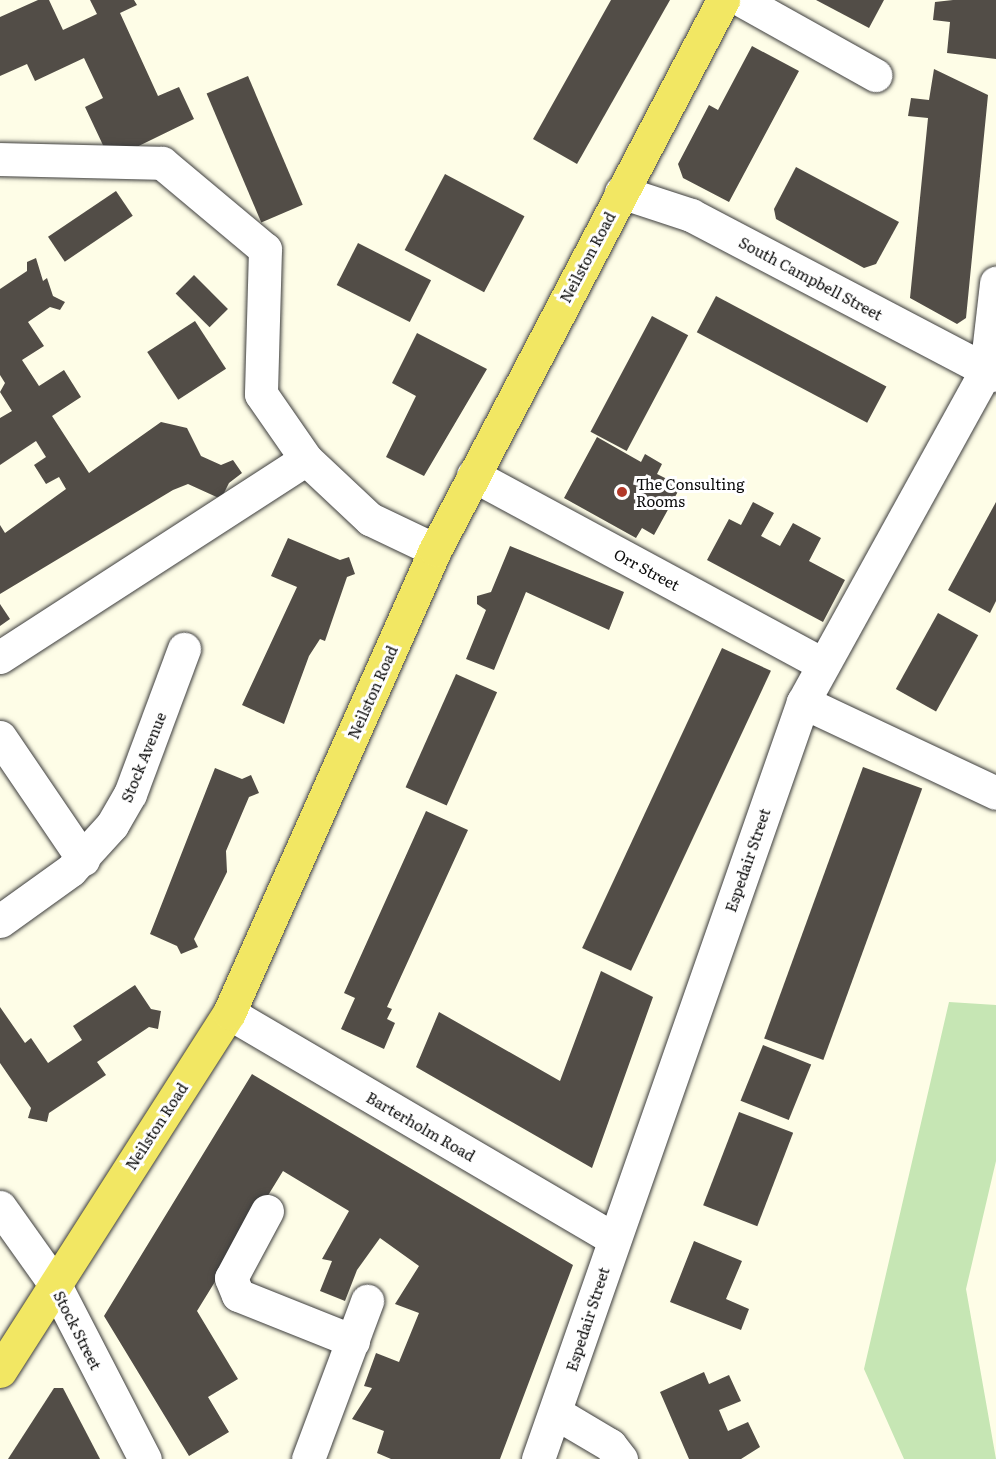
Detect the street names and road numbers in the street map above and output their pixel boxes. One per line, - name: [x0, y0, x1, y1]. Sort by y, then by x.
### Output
- street label: Neilston Road: [556, 209, 618, 305]
- street label: South Campbell Street: [736, 233, 886, 323]
- street label: Orr Street: [611, 544, 683, 594]
- street label: Neilston Road: [343, 643, 401, 741]
- street label: Stock Avenue: [117, 709, 169, 805]
- street label: Espedair Street: [721, 806, 773, 914]
- street label: Neilston Road: [121, 1079, 191, 1173]
- street label: Barterholm Road: [363, 1088, 479, 1164]
- street label: Espedair Street: [562, 1265, 612, 1373]
- street label: Stock Street: [50, 1288, 106, 1372]

